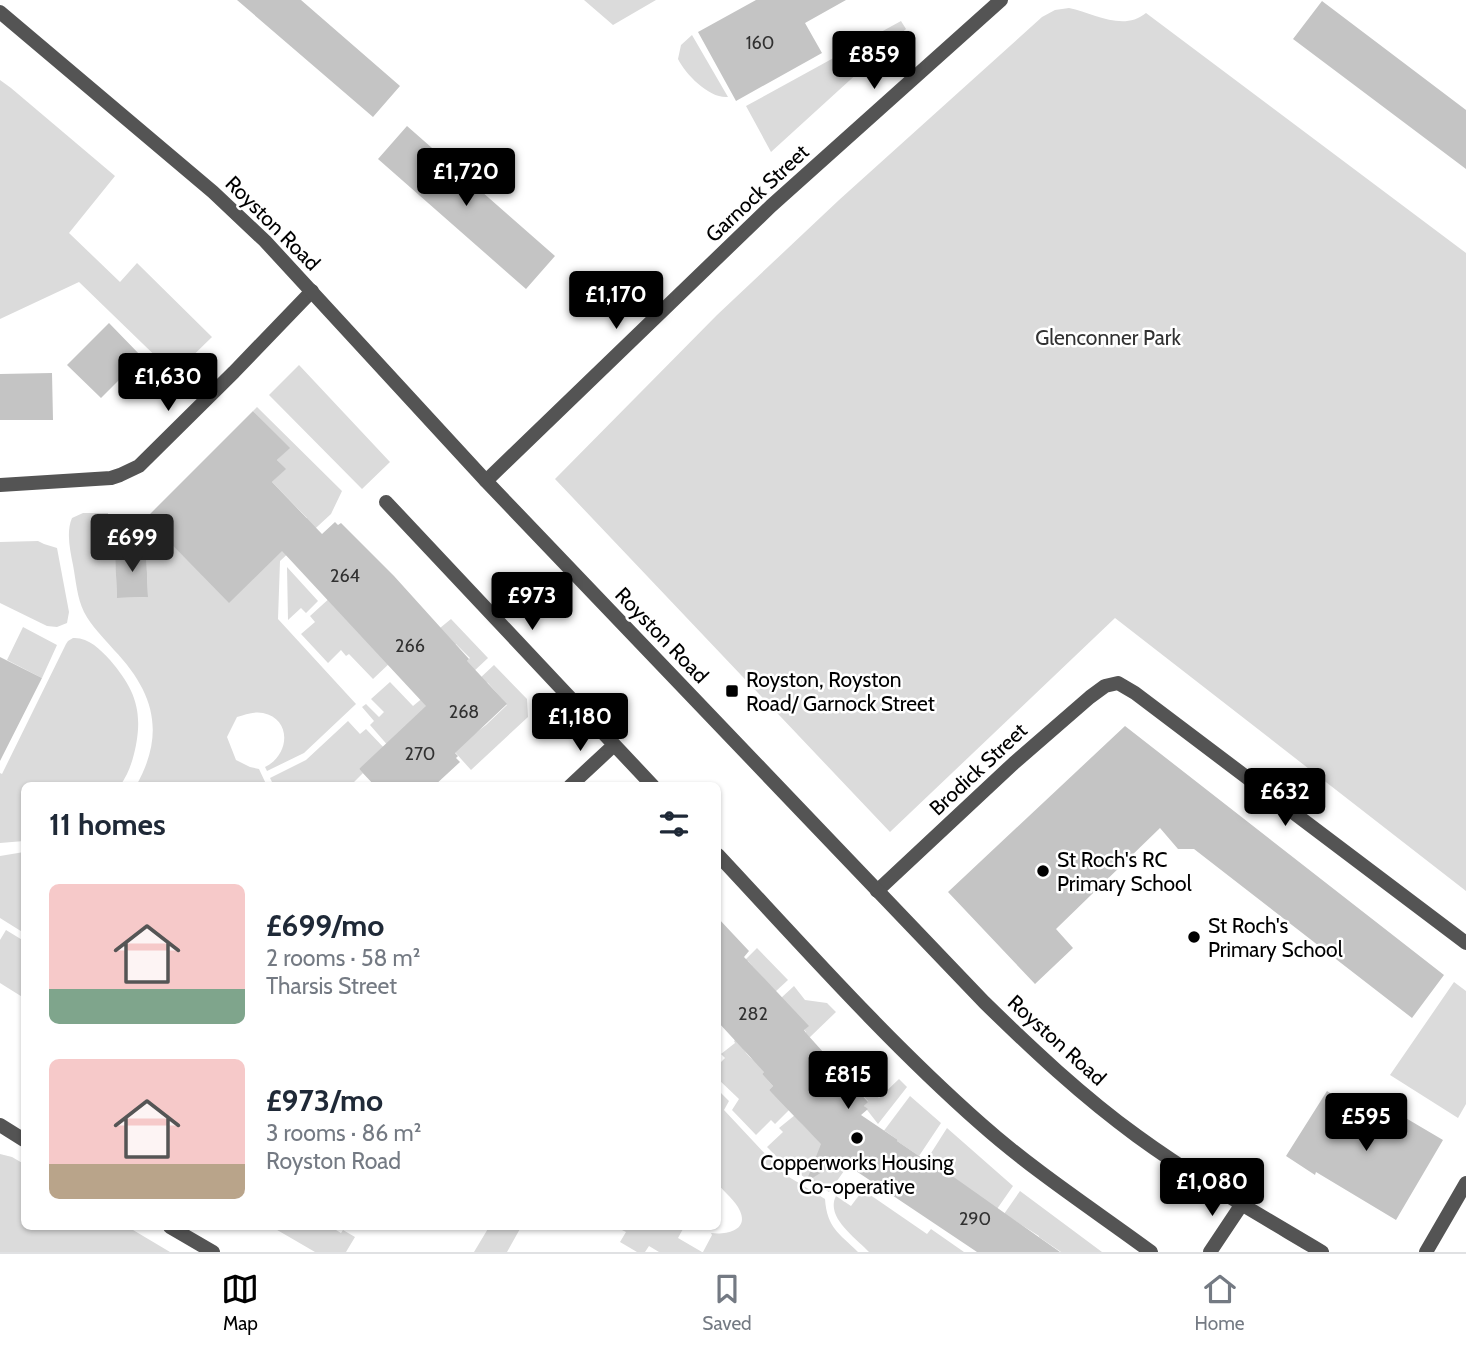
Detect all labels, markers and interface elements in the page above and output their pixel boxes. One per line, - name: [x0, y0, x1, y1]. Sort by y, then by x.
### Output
- house number: 160: [746, 32, 774, 54]
- pin: £859: [833, 32, 915, 91]
- text: £859: [848, 40, 900, 68]
- street label: Garnock Street: [700, 139, 814, 247]
- pin: £1,720: [409, 148, 523, 208]
- text: £1,720: [433, 157, 499, 185]
- street label: Royston Road: [221, 171, 325, 275]
- pin: £1,170: [559, 272, 673, 331]
- text: £1,170: [585, 280, 647, 308]
- park label: Glenconner Park: [1035, 325, 1181, 350]
- pin: £1,630: [111, 354, 225, 413]
- text: £1,630: [134, 362, 202, 390]
- pin: £699: [91, 514, 173, 574]
- text: £699: [107, 523, 157, 551]
- house number: 264: [330, 565, 360, 587]
- pin: £973: [491, 572, 573, 632]
- text: £973: [507, 581, 557, 609]
- street label: Royston Road: [610, 582, 714, 688]
- house number: 266: [395, 635, 425, 657]
- place label: Royston, Royston Road/ Garnock Street: [746, 667, 935, 716]
- marker: Royston, Royston Road/ Garnock Street: [724, 683, 740, 699]
- pin: £1,180: [523, 694, 637, 753]
- house number: 268: [449, 701, 479, 723]
- text: £1,180: [548, 702, 612, 730]
- street label: Brodick Street: [924, 718, 1032, 820]
- house number: 270: [405, 743, 435, 765]
- pin: £632: [1244, 768, 1326, 828]
- text: £632: [1260, 777, 1310, 805]
- icon: filters: [655, 805, 693, 843]
- text: 11 homes: [49, 806, 166, 843]
- place label: St Roch's RC Primary School: [1057, 847, 1192, 896]
- marker: St Roch's RC Primary School: [1035, 863, 1051, 879]
- text: £699/mo: [266, 907, 384, 944]
- icon: home: [105, 912, 189, 996]
- place label: St Roch's Primary School: [1208, 913, 1343, 962]
- marker: St Roch's Primary School: [1186, 929, 1202, 945]
- text: 2 rooms · 58 m²: [266, 944, 420, 972]
- text: Tharsis Street: [266, 972, 397, 1000]
- street label: Royston Road: [1003, 989, 1111, 1091]
- house number: 282: [738, 1003, 768, 1025]
- pin: £815: [807, 1052, 889, 1111]
- text: £815: [825, 1060, 871, 1088]
- text: £973/mo: [266, 1082, 383, 1119]
- icon: home: [105, 1087, 189, 1171]
- pin: £595: [1325, 1094, 1407, 1153]
- text: £595: [1341, 1102, 1391, 1130]
- text: 3 rooms · 86 m²: [266, 1119, 421, 1147]
- marker: Copperworks Housing Co-operative: [849, 1130, 865, 1146]
- text: Royston Road: [266, 1147, 401, 1175]
- place label: Copperworks Housing Co-operative: [760, 1150, 954, 1199]
- pin: £1,080: [1155, 1158, 1269, 1218]
- text: £1,080: [1176, 1167, 1248, 1195]
- house number: 290: [959, 1208, 991, 1230]
- tab: Map: [221, 1270, 259, 1335]
- tab: Saved: [702, 1270, 752, 1335]
- tab: Home: [1195, 1270, 1245, 1335]

